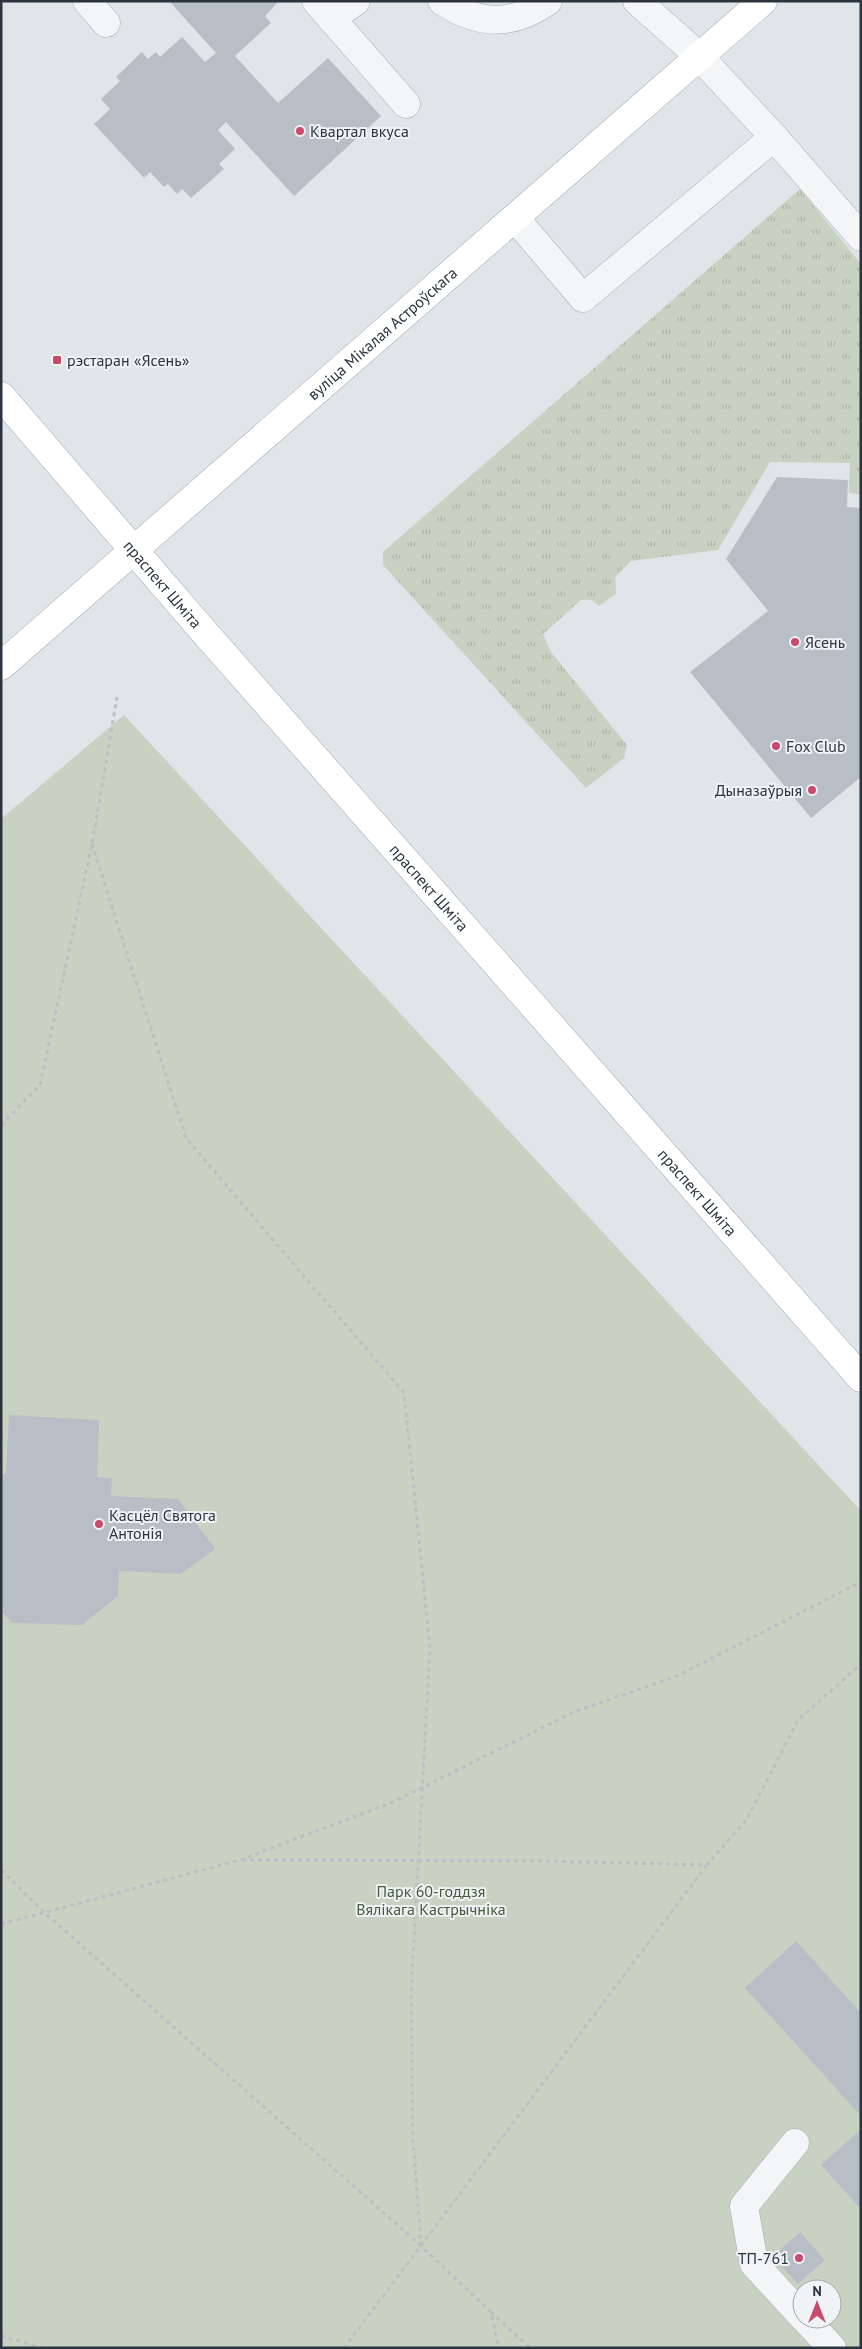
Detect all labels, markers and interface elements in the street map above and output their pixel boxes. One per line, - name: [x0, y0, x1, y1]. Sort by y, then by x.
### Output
- place label: Квартал вкуса: [310, 121, 409, 141]
- marker: Квартал вкуса: [294, 125, 306, 137]
- street label: вуліца Мікалая Астроўскага: [303, 263, 461, 404]
- place label: рэстаран «Ясень»: [67, 350, 190, 370]
- marker: рэстаран «Ясень»: [51, 354, 63, 366]
- street label: праспект Шміта: [119, 536, 206, 632]
- place label: Ясень: [805, 632, 845, 652]
- marker: Ясень: [789, 636, 801, 648]
- place label: Fox Club: [786, 736, 846, 756]
- marker: Fox Club: [770, 740, 782, 752]
- place label: Дыназаўрыя: [715, 780, 802, 800]
- marker: Дыназаўрыя: [806, 784, 818, 796]
- street label: праспект Шміта: [385, 840, 473, 935]
- street label: праспект Шміта: [654, 1144, 741, 1240]
- place label: Касцёл Святога Антонія: [109, 1505, 216, 1543]
- marker: Касцёл Святога Антонія: [93, 1518, 105, 1530]
- park label: Парк 60-годдзя Вялікага Кастрычніка: [356, 1881, 506, 1919]
- place label: ТП-761: [738, 2248, 789, 2268]
- marker: ТП-761: [793, 2252, 805, 2264]
- north arrow: [792, 2279, 842, 2329]
- text: N: [812, 2282, 822, 2300]

